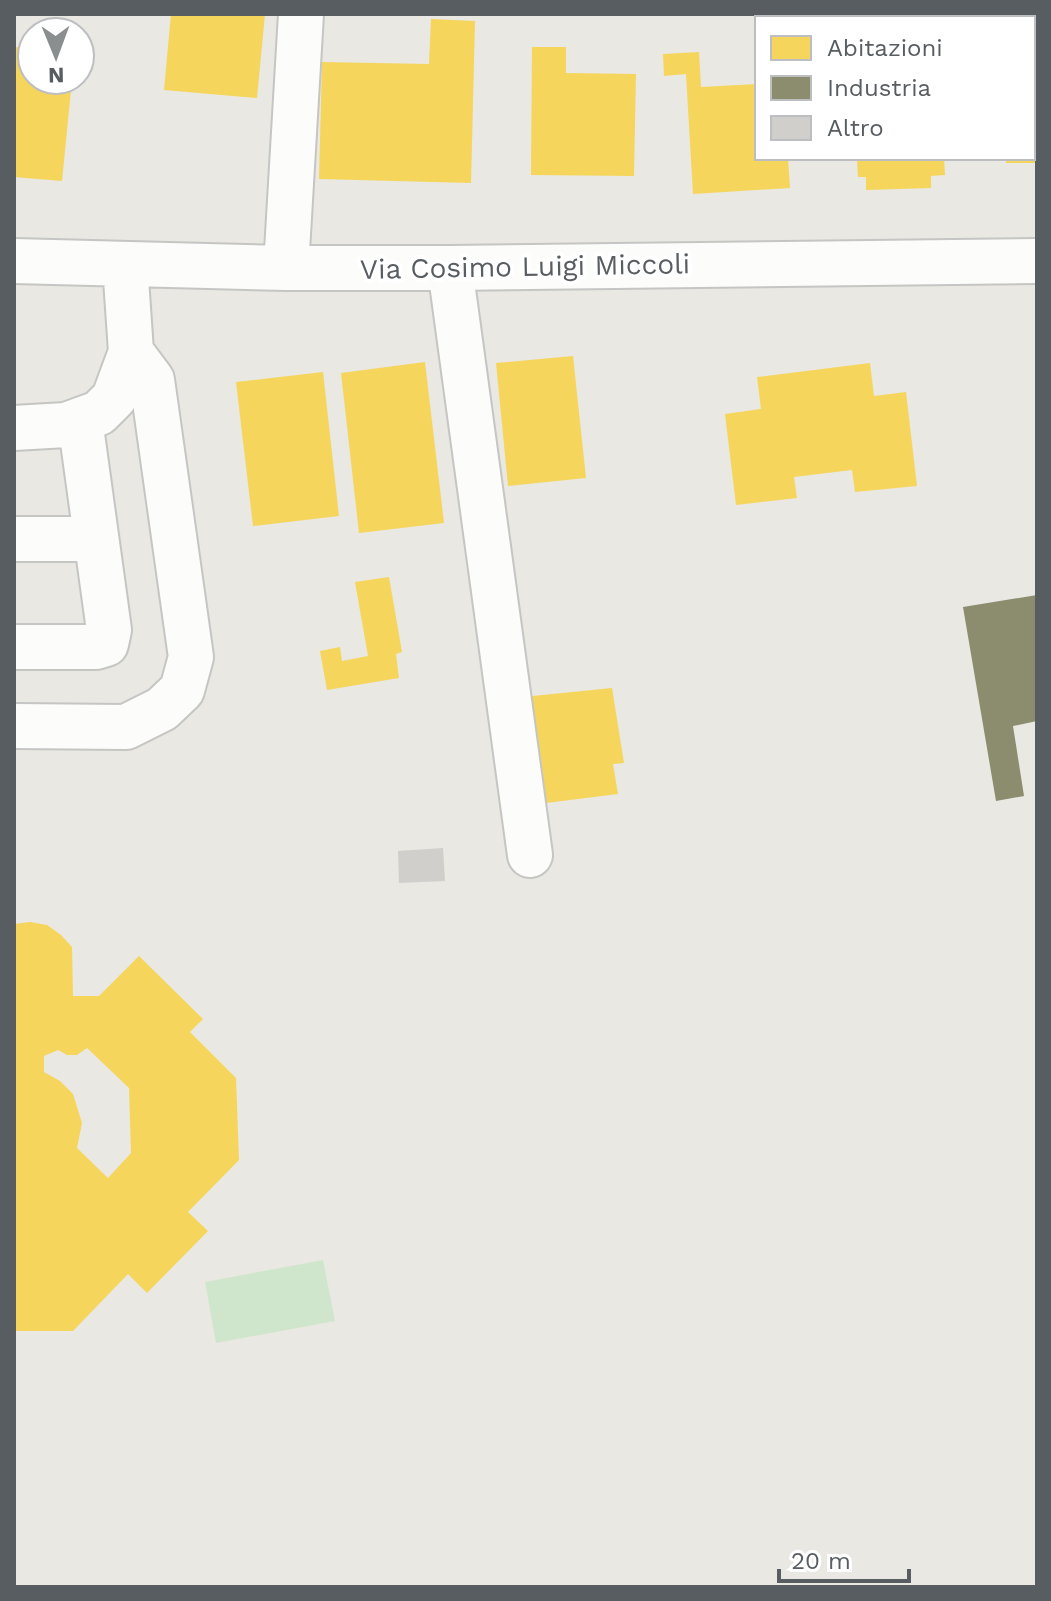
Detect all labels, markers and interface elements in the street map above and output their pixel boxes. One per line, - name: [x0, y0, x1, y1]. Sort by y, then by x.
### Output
- north arrow: [16, 16, 96, 96]
- legend: [755, 16, 1035, 160]
- text: Abitazioni: [827, 34, 943, 62]
- text: N: [48, 63, 65, 88]
- text: Industria: [827, 74, 931, 102]
- text: Altro: [827, 114, 884, 142]
- street label: Via Cosimo Luigi Miccoli: [360, 247, 690, 286]
- scale bar: [779, 1533, 909, 1583]
- text: 20 m: [791, 1547, 851, 1575]

